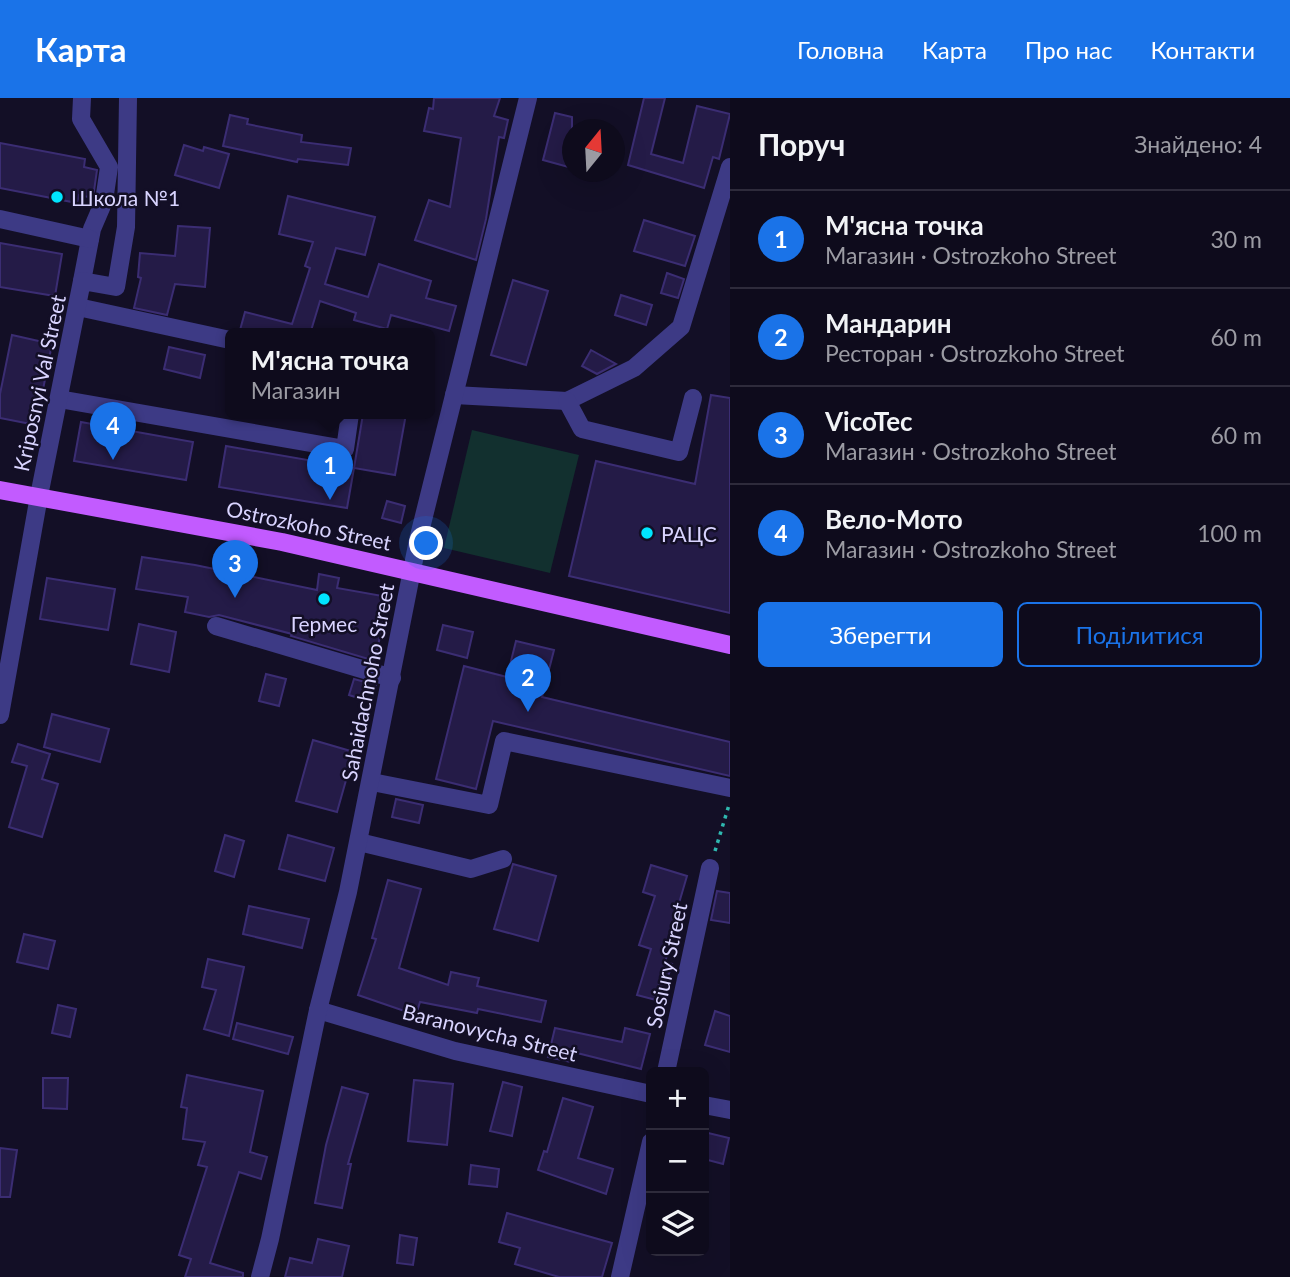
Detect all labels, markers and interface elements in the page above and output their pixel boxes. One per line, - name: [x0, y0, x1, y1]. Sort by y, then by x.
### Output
- text: Карта: [35, 29, 126, 69]
- text: Головна: [797, 35, 884, 64]
- text: Карта: [922, 35, 987, 64]
- text: Про нас: [1025, 35, 1112, 64]
- text: Контакти: [1150, 35, 1255, 64]
- north arrow: [562, 119, 625, 182]
- text: Поруч: [758, 126, 845, 162]
- text: Знайдено: 4: [1134, 130, 1262, 158]
- place label: Школа №1: [71, 185, 180, 210]
- marker: Школа №1: [49, 189, 65, 205]
- text: М'ясна точка: [825, 209, 984, 241]
- text: 1: [774, 225, 788, 253]
- text: 30 m: [1211, 225, 1262, 253]
- text: Магазин · Ostrozkoho Street: [825, 241, 1116, 269]
- street label: Kriposnyi Val Street: [8, 292, 70, 474]
- text: Мандарин: [825, 307, 952, 339]
- text: 2: [774, 323, 788, 351]
- text: 60 m: [1211, 323, 1262, 351]
- popup: [225, 328, 435, 419]
- text: Ресторан · Ostrozkoho Street: [825, 339, 1124, 367]
- text: М'ясна точка: [251, 344, 409, 376]
- text: Магазин: [251, 376, 340, 404]
- pin: 4: [90, 402, 136, 460]
- text: VicoTec: [825, 405, 913, 437]
- text: 3: [774, 421, 788, 449]
- text: 60 m: [1211, 421, 1262, 449]
- text: Магазин · Ostrozkoho Street: [825, 437, 1116, 465]
- pin: 1: [307, 442, 353, 500]
- street label: Ostrozkoho Street: [224, 495, 394, 555]
- text: Вело-Мото: [825, 503, 963, 535]
- text: 4: [774, 519, 788, 547]
- text: 100 m: [1197, 519, 1262, 547]
- place label: РАЦС: [661, 521, 717, 546]
- marker: РАЦС: [639, 525, 655, 541]
- your location: [409, 526, 443, 560]
- text: Магазин · Ostrozkoho Street: [825, 535, 1116, 563]
- pin: 3: [212, 540, 258, 598]
- street label: Sahaidachnoho Street: [336, 581, 399, 783]
- marker: Гермес: [316, 591, 332, 607]
- button: Зберегти: [758, 602, 1003, 667]
- button: Поділитися: [1017, 602, 1262, 667]
- place label: Гермес: [291, 611, 357, 636]
- pin: 2: [505, 654, 551, 712]
- street label: Sosiury Street: [640, 899, 692, 1030]
- street label: Baranovycha Street: [400, 998, 580, 1066]
- map controls: [646, 1067, 709, 1256]
- button: +: [646, 1067, 709, 1130]
- button: −: [646, 1130, 709, 1193]
- button: layers: [646, 1193, 709, 1256]

